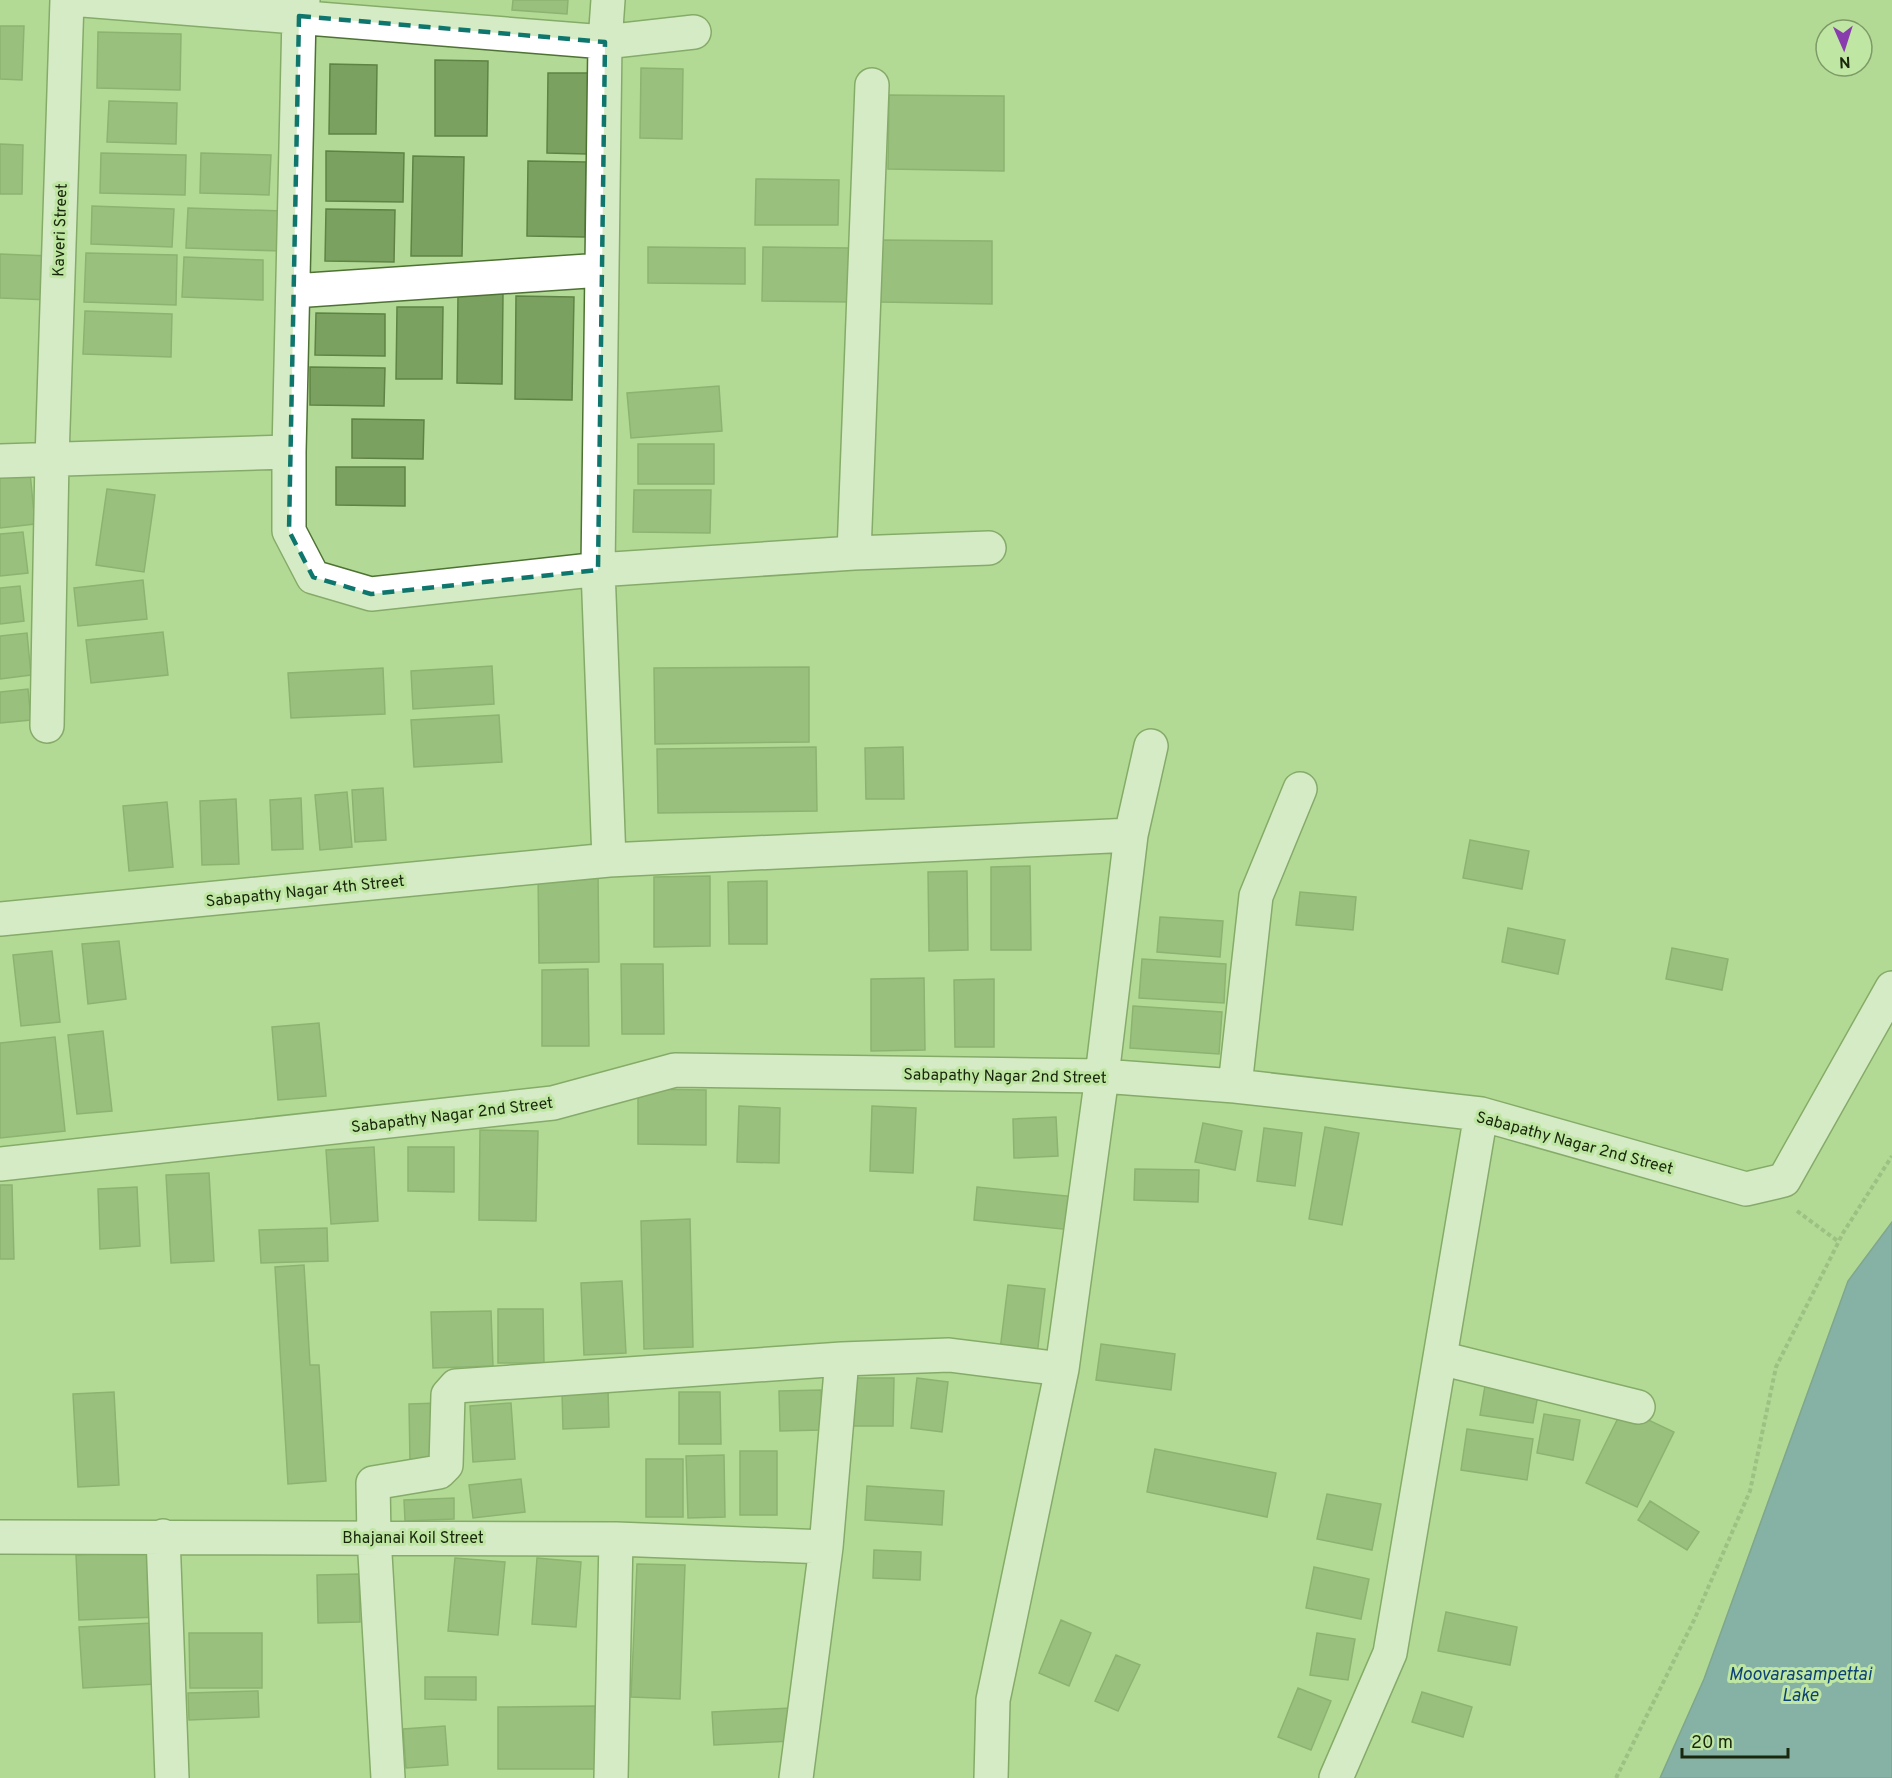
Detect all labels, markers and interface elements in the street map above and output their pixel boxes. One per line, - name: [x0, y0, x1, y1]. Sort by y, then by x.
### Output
- north arrow: [1814, 18, 1874, 78]
- text: N: [1838, 51, 1851, 71]
- street label: Kaveri Street: [49, 183, 73, 277]
- street label: Sabapathy Nagar 4th Street: [205, 872, 406, 912]
- street label: Sabapathy Nagar 2nd Street: [903, 1065, 1107, 1089]
- street label: Sabapathy Nagar 2nd Street: [350, 1094, 554, 1138]
- street label: Sabapathy Nagar 2nd Street: [1474, 1108, 1675, 1180]
- street label: Bhajanai Koil Street: [342, 1529, 484, 1549]
- water label: Moovarasampettai Lake: [1728, 1664, 1873, 1708]
- scale bar: [1682, 1721, 1788, 1759]
- text: 20 m: [1691, 1732, 1733, 1755]

